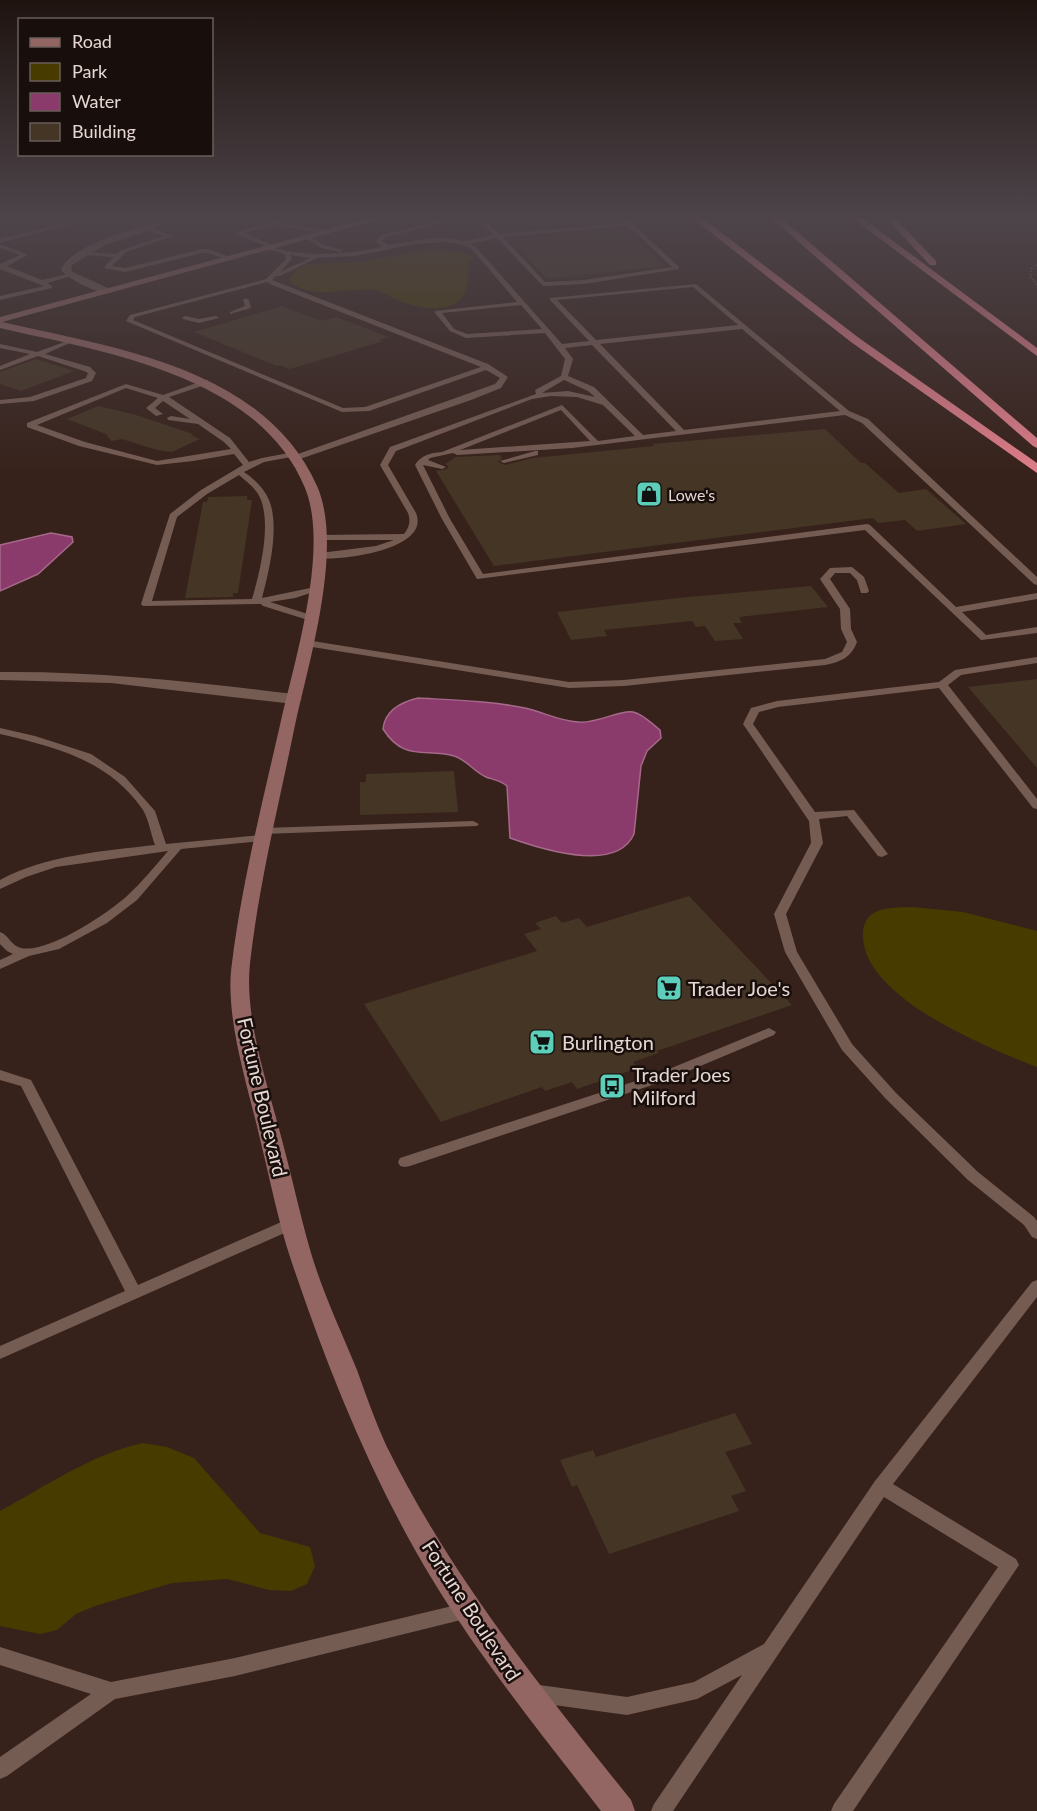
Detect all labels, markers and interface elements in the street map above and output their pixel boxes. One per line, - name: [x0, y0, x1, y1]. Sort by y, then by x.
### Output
- legend: [18, 18, 213, 156]
- text: Road: [72, 30, 112, 52]
- text: Park: [72, 60, 108, 82]
- text: Water: [72, 90, 121, 112]
- text: Building: [72, 120, 136, 142]
- shop icon: Lowe's: [634, 479, 664, 509]
- place label: Lowe's: [668, 485, 715, 504]
- supermarket icon: Trader Joe's: [654, 973, 684, 1003]
- place label: Trader Joe's: [688, 976, 790, 1000]
- street label: Fortune Boulevard: [233, 1015, 293, 1179]
- supermarket icon: Burlington: [527, 1027, 557, 1057]
- place label: Burlington: [562, 1030, 654, 1054]
- place label: Trader Joes Milford: [632, 1062, 730, 1109]
- bus stop icon: Trader Joes Milford: [597, 1071, 627, 1101]
- street label: Fortune Boulevard: [418, 1535, 526, 1685]

